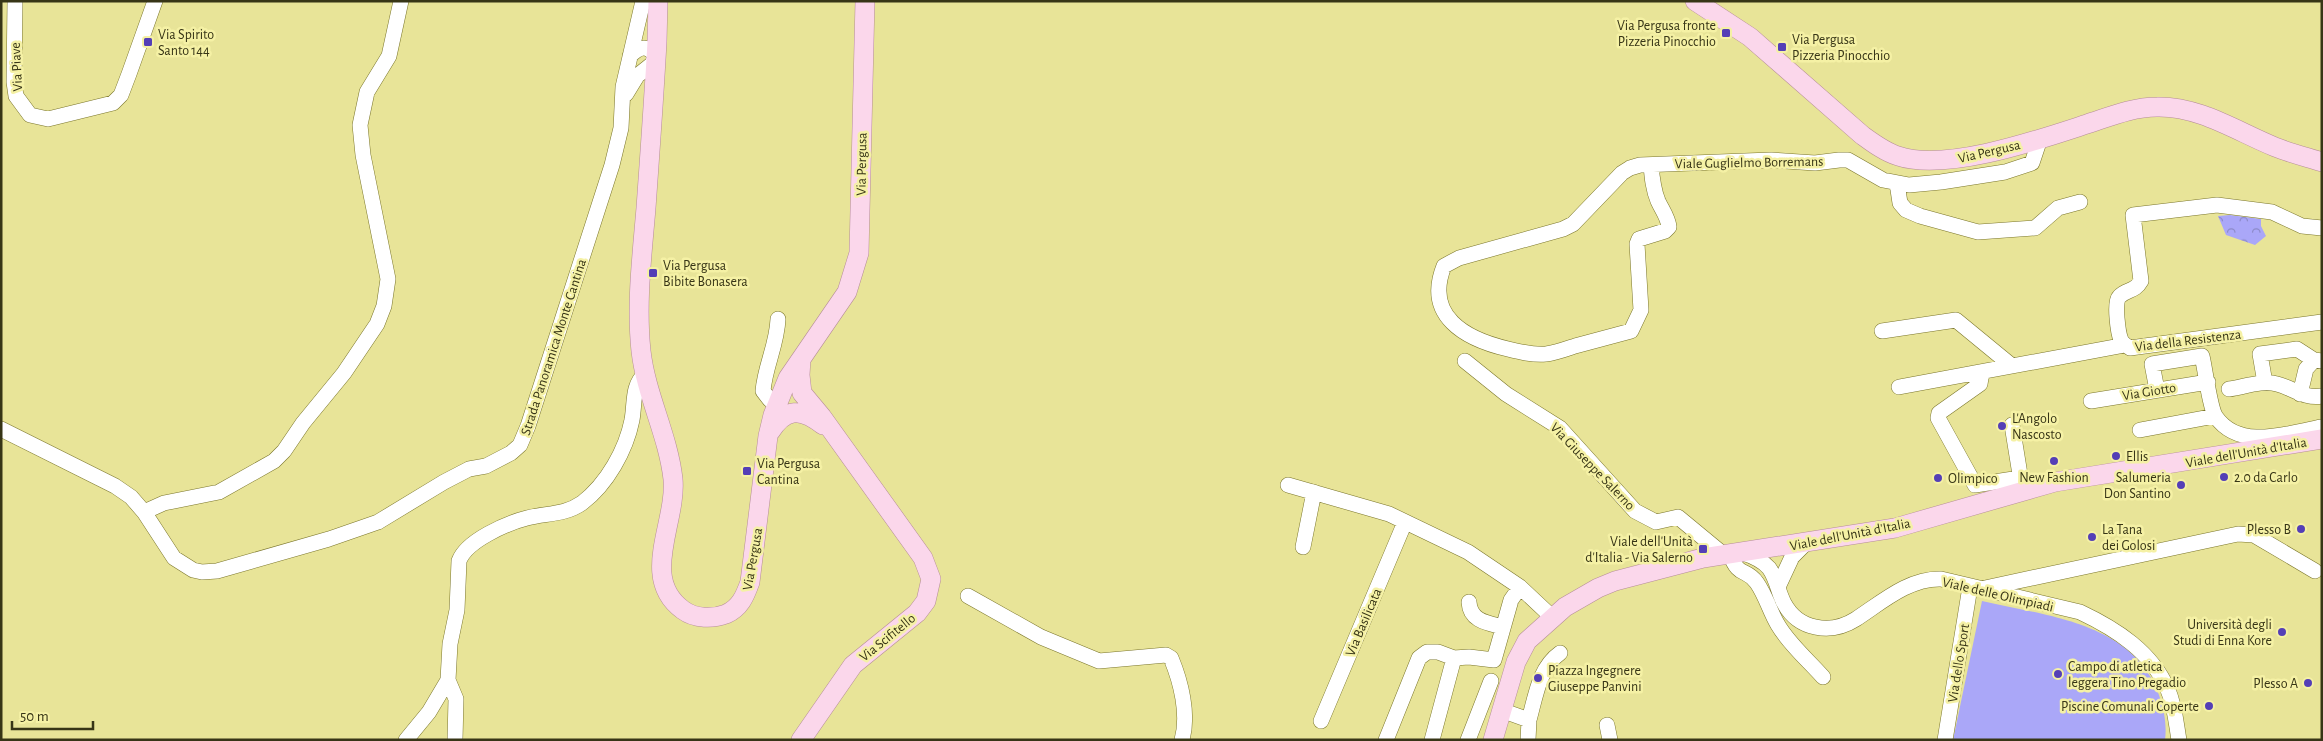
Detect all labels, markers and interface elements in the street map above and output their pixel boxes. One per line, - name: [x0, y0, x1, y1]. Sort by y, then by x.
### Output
- place label: Via Pergusa fronte Pizzeria Pinocchio: [1617, 19, 1716, 49]
- marker: Via Pergusa fronte Pizzeria Pinocchio: [1720, 27, 1732, 39]
- place label: Via Spirito Santo 144: [158, 28, 214, 58]
- place label: Via Pergusa Pizzeria Pinocchio: [1792, 33, 1890, 63]
- marker: Via Spirito Santo 144: [142, 36, 154, 48]
- marker: Via Pergusa Pizzeria Pinocchio: [1776, 41, 1788, 53]
- street label: Via Piave: [9, 42, 25, 92]
- street label: Via Pergusa: [854, 132, 870, 196]
- street label: Via Pergusa: [1957, 138, 2022, 166]
- street label: Viale Guglielmo Borremans: [1675, 155, 1823, 171]
- street label: Strada Panoramica Monte Cantina: [519, 257, 589, 437]
- place label: Via Pergusa Bibite Bonasera: [663, 259, 748, 289]
- marker: Via Pergusa Bibite Bonasera: [647, 267, 659, 279]
- street label: Via della Resistenza: [2134, 327, 2243, 354]
- street label: Via Giotto: [2121, 381, 2177, 403]
- place label: L'Angolo Nascosto: [2012, 412, 2062, 442]
- street label: Via Giuseppe Salerno: [1547, 420, 1637, 513]
- marker: L'Angolo Nascosto: [1996, 420, 2008, 432]
- street label: Viale dell'Unità d'Italia: [2185, 435, 2308, 471]
- marker: Ellis: [2110, 450, 2122, 462]
- place label: Ellis: [2126, 450, 2148, 464]
- marker: New Fashion: [2048, 455, 2060, 467]
- place label: Via Pergusa Cantina: [757, 457, 821, 487]
- marker: Via Pergusa Cantina: [741, 465, 753, 477]
- place label: New Fashion: [2019, 471, 2089, 485]
- place label: Salumeria Don Santino: [2104, 471, 2172, 501]
- marker: 2.0 da Carlo: [2218, 471, 2230, 483]
- place label: 2.0 da Carlo: [2234, 471, 2298, 485]
- marker: Olimpico: [1932, 472, 1944, 484]
- place label: Olimpico: [1948, 472, 1998, 486]
- marker: Salumeria Don Santino: [2175, 479, 2187, 491]
- street label: Viale dell'Unità d'Italia: [1789, 516, 1912, 554]
- place label: La Tana dei Golosi: [2102, 523, 2155, 553]
- place label: Plesso B: [2247, 523, 2291, 537]
- marker: Plesso B: [2295, 523, 2307, 535]
- street label: Via Pergusa: [741, 526, 765, 592]
- marker: La Tana dei Golosi: [2086, 531, 2098, 543]
- place label: Viale dell'Unità d'Italia - Via Salerno: [1585, 535, 1694, 565]
- marker: Viale dell'Unità d'Italia - Via Salerno: [1697, 543, 1709, 555]
- street label: Viale delle Olimpiadi: [1941, 575, 2055, 615]
- street label: Via Basilicata: [1343, 586, 1385, 658]
- street label: Via Scifitello: [857, 611, 918, 664]
- place label: Università degli Studi di Enna Kore: [2173, 618, 2272, 648]
- street label: Via dello Sport: [1946, 622, 1972, 703]
- marker: Università degli Studi di Enna Kore: [2276, 626, 2288, 638]
- place label: Campo di atletica leggera Tino Pregadio: [2068, 660, 2186, 690]
- place label: Piazza Ingegnere Giuseppe Panvini: [1548, 664, 1642, 694]
- marker: Campo di atletica leggera Tino Pregadio: [2052, 668, 2064, 680]
- marker: Piazza Ingegnere Giuseppe Panvini: [1532, 672, 1544, 684]
- place label: Plesso A: [2253, 677, 2298, 691]
- marker: Plesso A: [2302, 677, 2314, 689]
- scale bar: [12, 698, 94, 730]
- place label: Piscine Comunali Coperte: [2061, 700, 2199, 714]
- marker: Piscine Comunali Coperte: [2203, 700, 2215, 712]
- text: 50 m: [20, 709, 49, 724]

